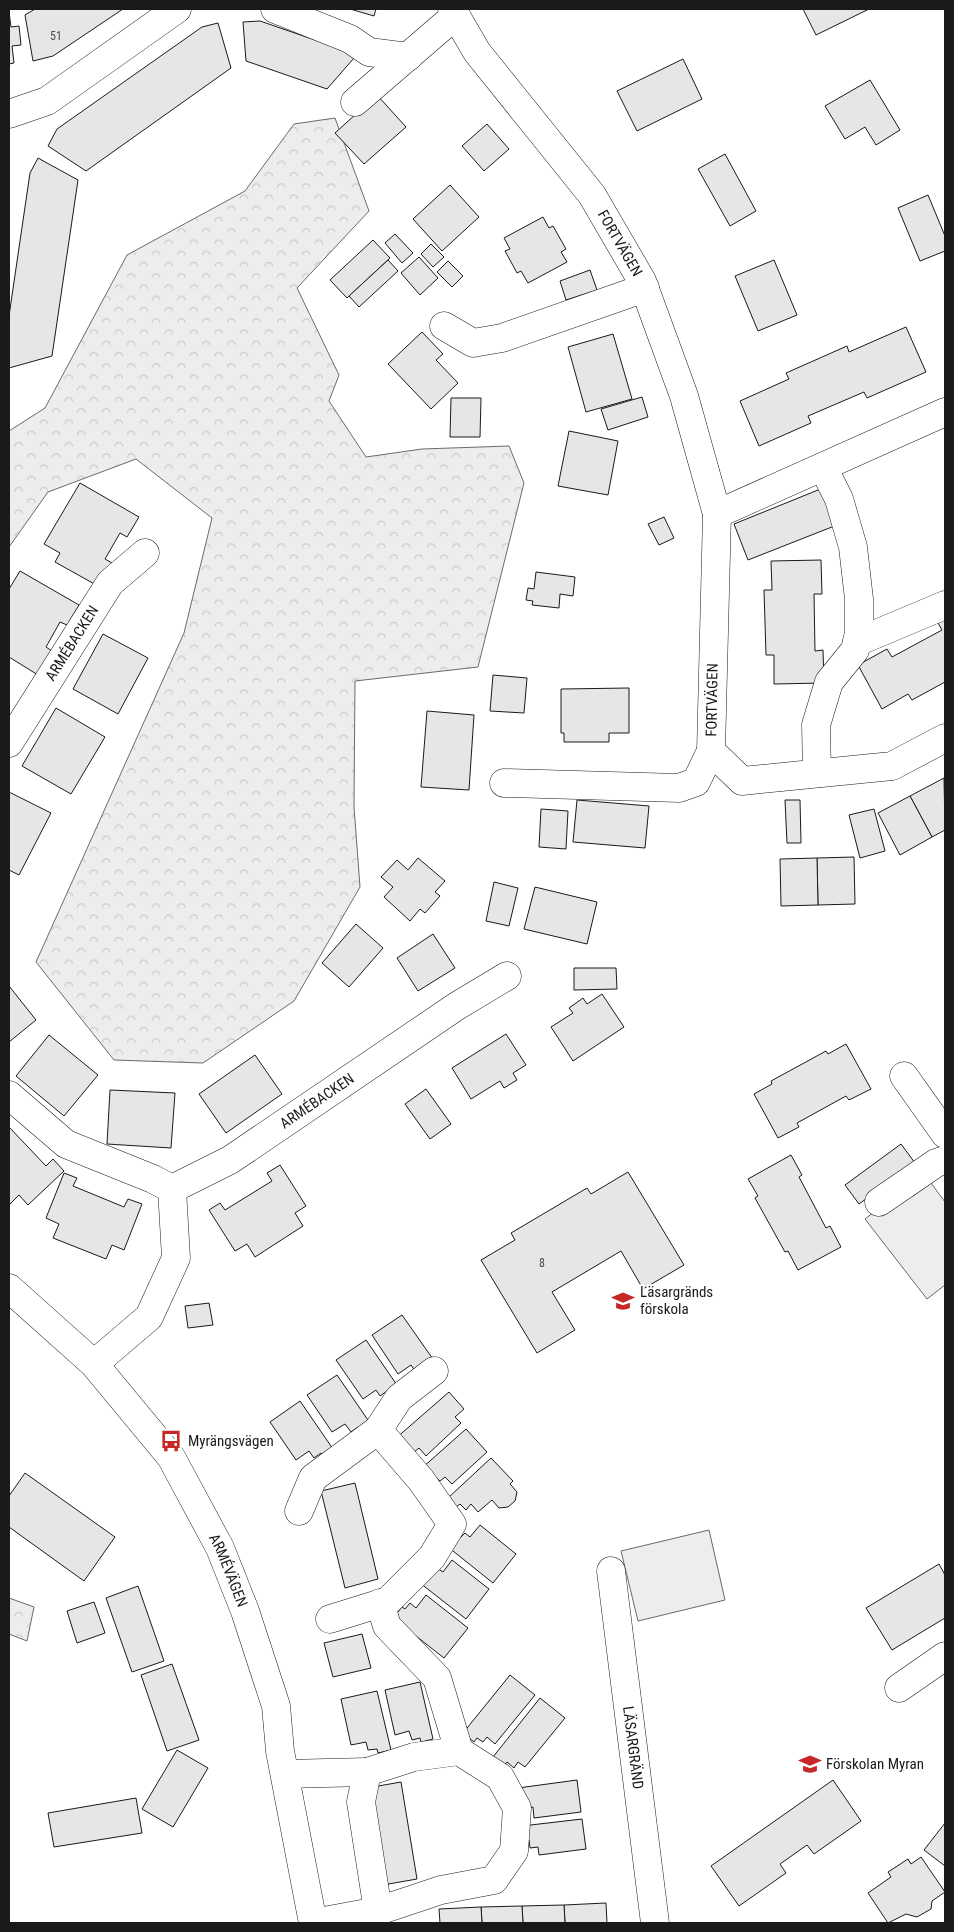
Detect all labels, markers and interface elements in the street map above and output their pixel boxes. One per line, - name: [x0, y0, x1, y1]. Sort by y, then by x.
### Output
- house number: 51: [50, 29, 62, 43]
- street label: FORTVÄGEN: [594, 207, 646, 280]
- street label: ARMÉBACKEN: [42, 602, 102, 684]
- street label: FORTVÄGEN: [702, 663, 722, 737]
- street label: ARMÉBACKEN: [277, 1069, 358, 1132]
- house number: 8: [539, 1256, 545, 1270]
- place label: Läsargränds förskola: [640, 1283, 713, 1318]
- school or university icon: Läsargränds förskola: [610, 1288, 636, 1314]
- bus stop icon: Myrängsvägen: [158, 1428, 184, 1454]
- place label: Myrängsvägen: [188, 1432, 274, 1450]
- street label: ARMÉVÄGEN: [205, 1531, 251, 1610]
- street label: LÄSARGRÄND: [619, 1705, 647, 1790]
- school or university icon: Förskolan Myran: [797, 1751, 823, 1777]
- place label: Förskolan Myran: [826, 1755, 924, 1773]

